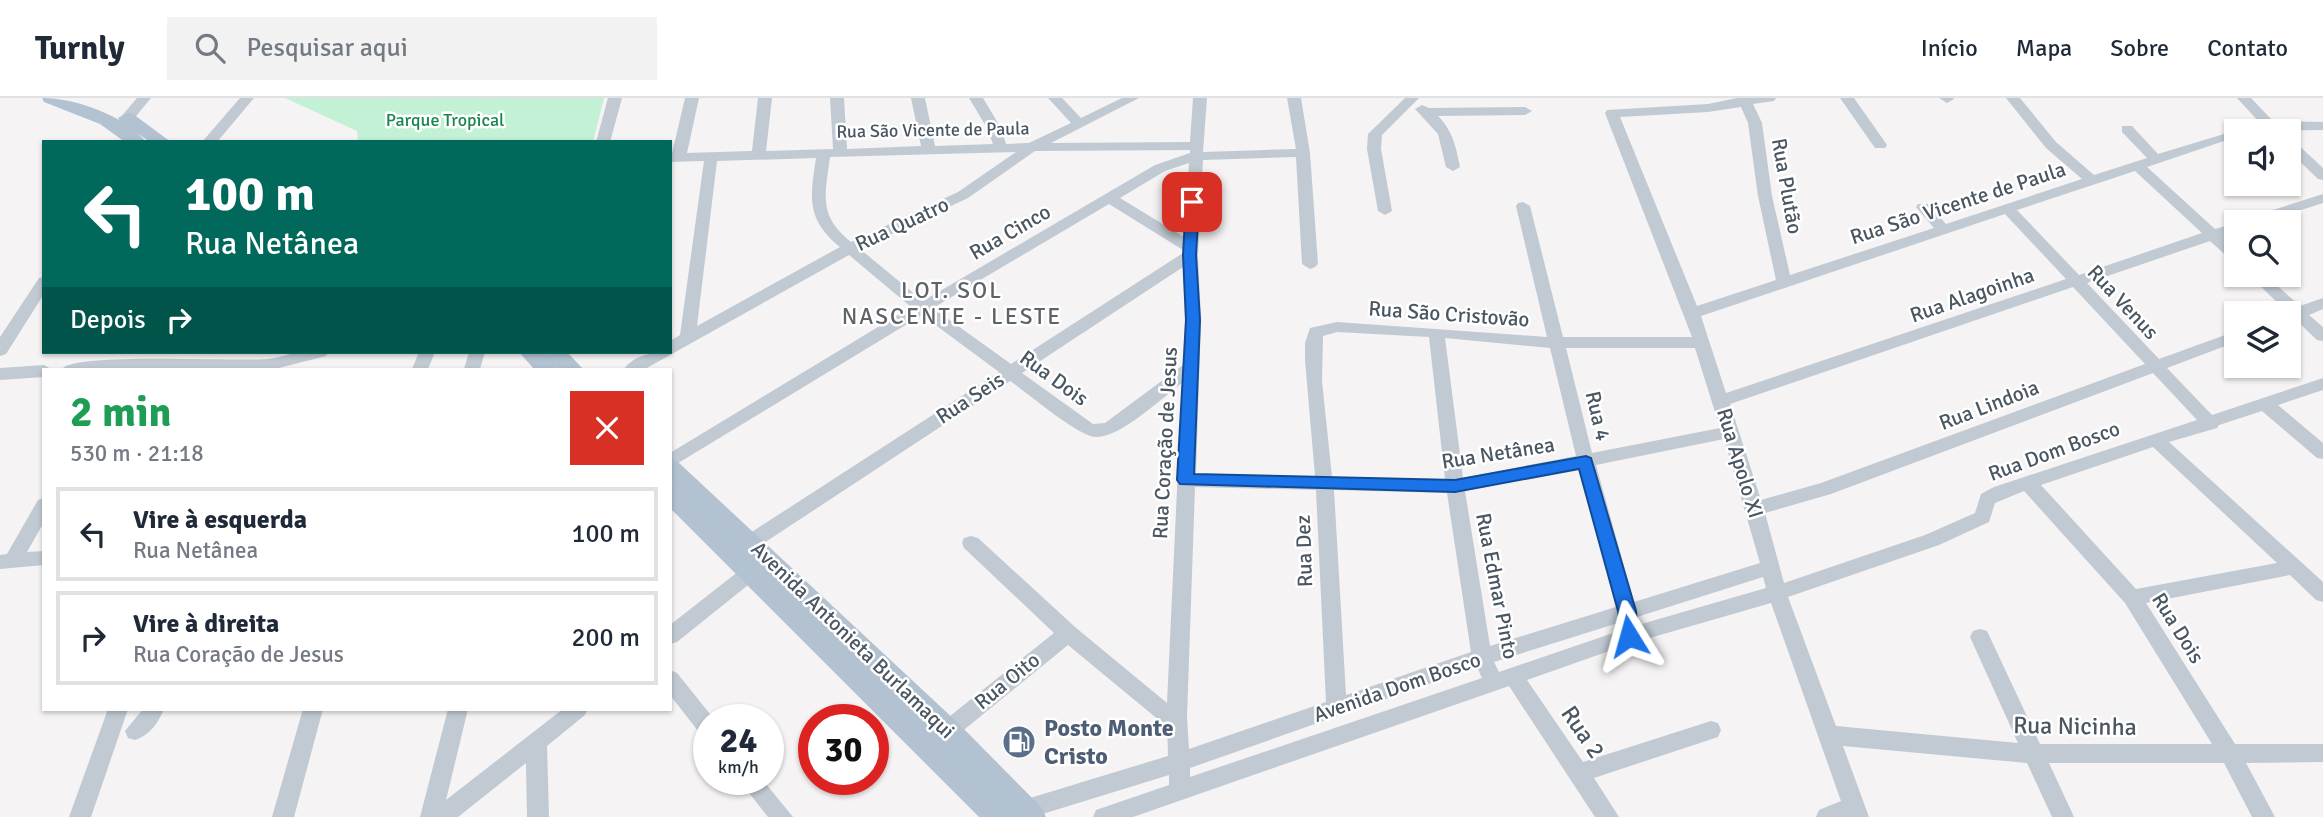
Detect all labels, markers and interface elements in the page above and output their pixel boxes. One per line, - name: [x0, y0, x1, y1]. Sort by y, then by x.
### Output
- search box: [167, 17, 657, 80]
- text: Turnly: [35, 28, 125, 69]
- icon: search: [191, 29, 229, 67]
- text: Pesquisar aqui: [247, 32, 408, 64]
- text: Início: [1921, 33, 1978, 63]
- text: Mapa: [2016, 33, 2072, 63]
- text: Sobre: [2110, 33, 2169, 63]
- text: Contato: [2207, 33, 2288, 63]
- park label: Parque Tropical: [386, 109, 504, 131]
- street label: Rua São Vicente de Paula: [836, 117, 1030, 143]
- map controls: [2224, 119, 2301, 378]
- button: sound: [2224, 119, 2301, 196]
- street label: Rua Plutão: [1766, 136, 1808, 236]
- street label: Rua São Vicente de Paula: [1847, 156, 2069, 250]
- text: 100 m: [185, 164, 315, 224]
- icon: left: [70, 168, 161, 259]
- pin: [1162, 172, 1222, 232]
- icon: arrive: [1173, 183, 1211, 221]
- street label: Rua Quatro: [851, 191, 953, 257]
- street label: Rua Cinco: [965, 198, 1055, 266]
- button: search: [2224, 210, 2301, 287]
- text: Rua Netânea: [185, 224, 359, 263]
- street label: Rua Venus: [2082, 259, 2164, 345]
- street label: Rua Alagoinha: [1907, 262, 2037, 328]
- district label: LOT. SOL NASCENTE - LESTE: [842, 276, 1062, 331]
- street label: Rua São Cristovão: [1368, 295, 1530, 333]
- icon: right: [160, 301, 198, 339]
- button: layers: [2224, 301, 2301, 378]
- text: Depois: [70, 304, 146, 336]
- street label: Rua Dois: [1015, 344, 1093, 412]
- street label: Rua Coração de Jesus: [1147, 346, 1183, 540]
- street label: Rua Seis: [931, 366, 1009, 430]
- street label: Rua Lindoia: [1935, 374, 2043, 436]
- text: 2 min: [70, 387, 171, 438]
- street label: Rua 4: [1580, 389, 1616, 443]
- button: close: [570, 391, 644, 465]
- street label: Rua Apolo XI: [1711, 405, 1769, 521]
- street label: Rua Dom Bosco: [1985, 415, 2123, 487]
- street label: Rua Netânea: [1440, 431, 1556, 475]
- text: 530 m · 21:18: [70, 439, 204, 468]
- text: Vire à esquerda: [133, 504, 307, 536]
- street label: Rua Edmar Pinto: [1470, 511, 1524, 661]
- street label: Rua Dez: [1290, 514, 1318, 588]
- icon: left: [74, 515, 112, 553]
- text: 100 m: [571, 518, 640, 550]
- text: Rua Netânea: [133, 536, 258, 565]
- street label: Avenida Antonieta Burlamaqui: [746, 536, 960, 744]
- street label: Rua Dois: [2146, 588, 2210, 668]
- position arrow: [1592, 599, 1666, 673]
- text: Vire à direita: [133, 608, 279, 640]
- icon: right: [74, 619, 112, 657]
- text: 200 m: [571, 622, 640, 654]
- text: Rua Coração de Jesus: [133, 640, 344, 669]
- street label: Avenida Dom Bosco: [1310, 646, 1484, 728]
- street label: Rua Oito: [969, 647, 1045, 715]
- street label: Rua 2: [1555, 700, 1611, 764]
- speed limit sign: 30: [798, 704, 889, 795]
- street label: Rua Nicinha: [2013, 710, 2137, 742]
- place label: Posto Monte Cristo: [1044, 713, 1174, 771]
- text: 24: [720, 719, 757, 762]
- fuel station icon: Posto Monte Cristo: [1000, 723, 1038, 761]
- text: km/h: [718, 756, 759, 778]

